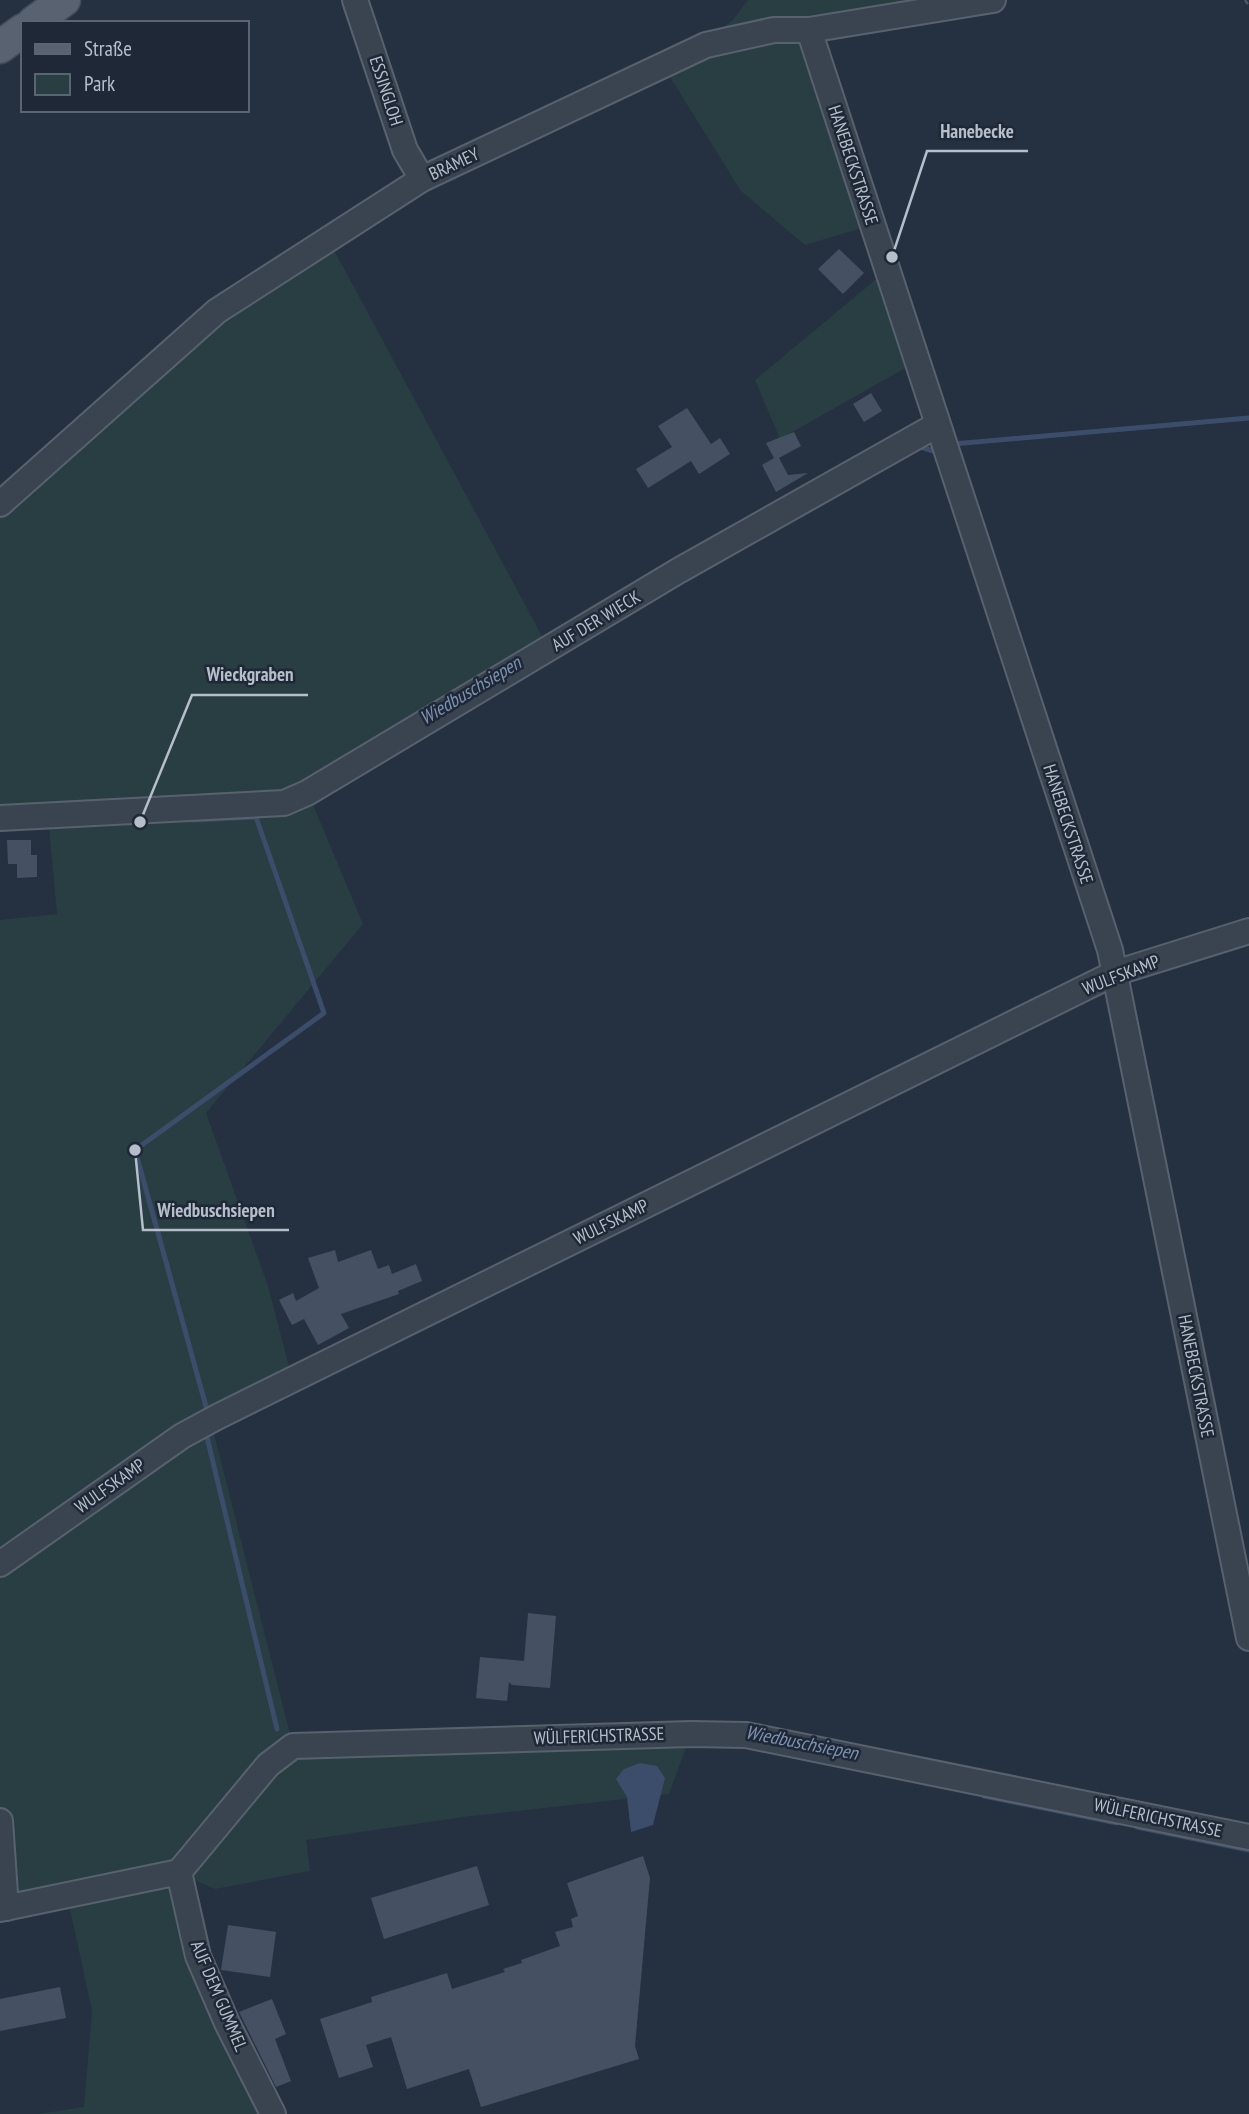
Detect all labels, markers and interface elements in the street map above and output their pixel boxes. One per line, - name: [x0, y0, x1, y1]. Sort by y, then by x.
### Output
- legend: [21, 21, 248, 112]
- text: Straße: [84, 35, 132, 62]
- street label: ESSINGLOH: [364, 53, 409, 129]
- text: Park: [84, 70, 115, 97]
- street label: HANEBECKSTRASSE: [823, 102, 884, 228]
- callout: Hanebecke: [927, 111, 1028, 151]
- text: Hanebecke: [940, 119, 1014, 143]
- street label: BRAMEY: [425, 142, 483, 185]
- street label: AUF DER WIECK: [547, 585, 644, 656]
- water label: Wiedbuschsiepen: [415, 650, 526, 730]
- callout: Wieckgraben: [192, 655, 308, 695]
- text: Wieckgraben: [205, 662, 294, 686]
- street label: HANEBECKSTRASSE: [1038, 761, 1099, 887]
- street label: WULFSKAMP: [1079, 949, 1163, 1000]
- callout: Wiedbuschsiepen: [143, 1190, 289, 1230]
- street label: WULFSKAMP: [570, 1194, 652, 1250]
- text: Wiedbuschsiepen: [156, 1198, 275, 1222]
- street label: HANEBECKSTRASSE: [1173, 1313, 1220, 1439]
- street label: WULFSKAMP: [70, 1453, 149, 1518]
- water label: Wiedbuschsiepen: [744, 1719, 862, 1765]
- street label: WÜLFERICHSTRASSE: [533, 1722, 665, 1749]
- street label: WÜLFERICHSTRASSE: [1092, 1793, 1224, 1842]
- street label: AUF DEM GUMMEL: [186, 1937, 253, 2055]

